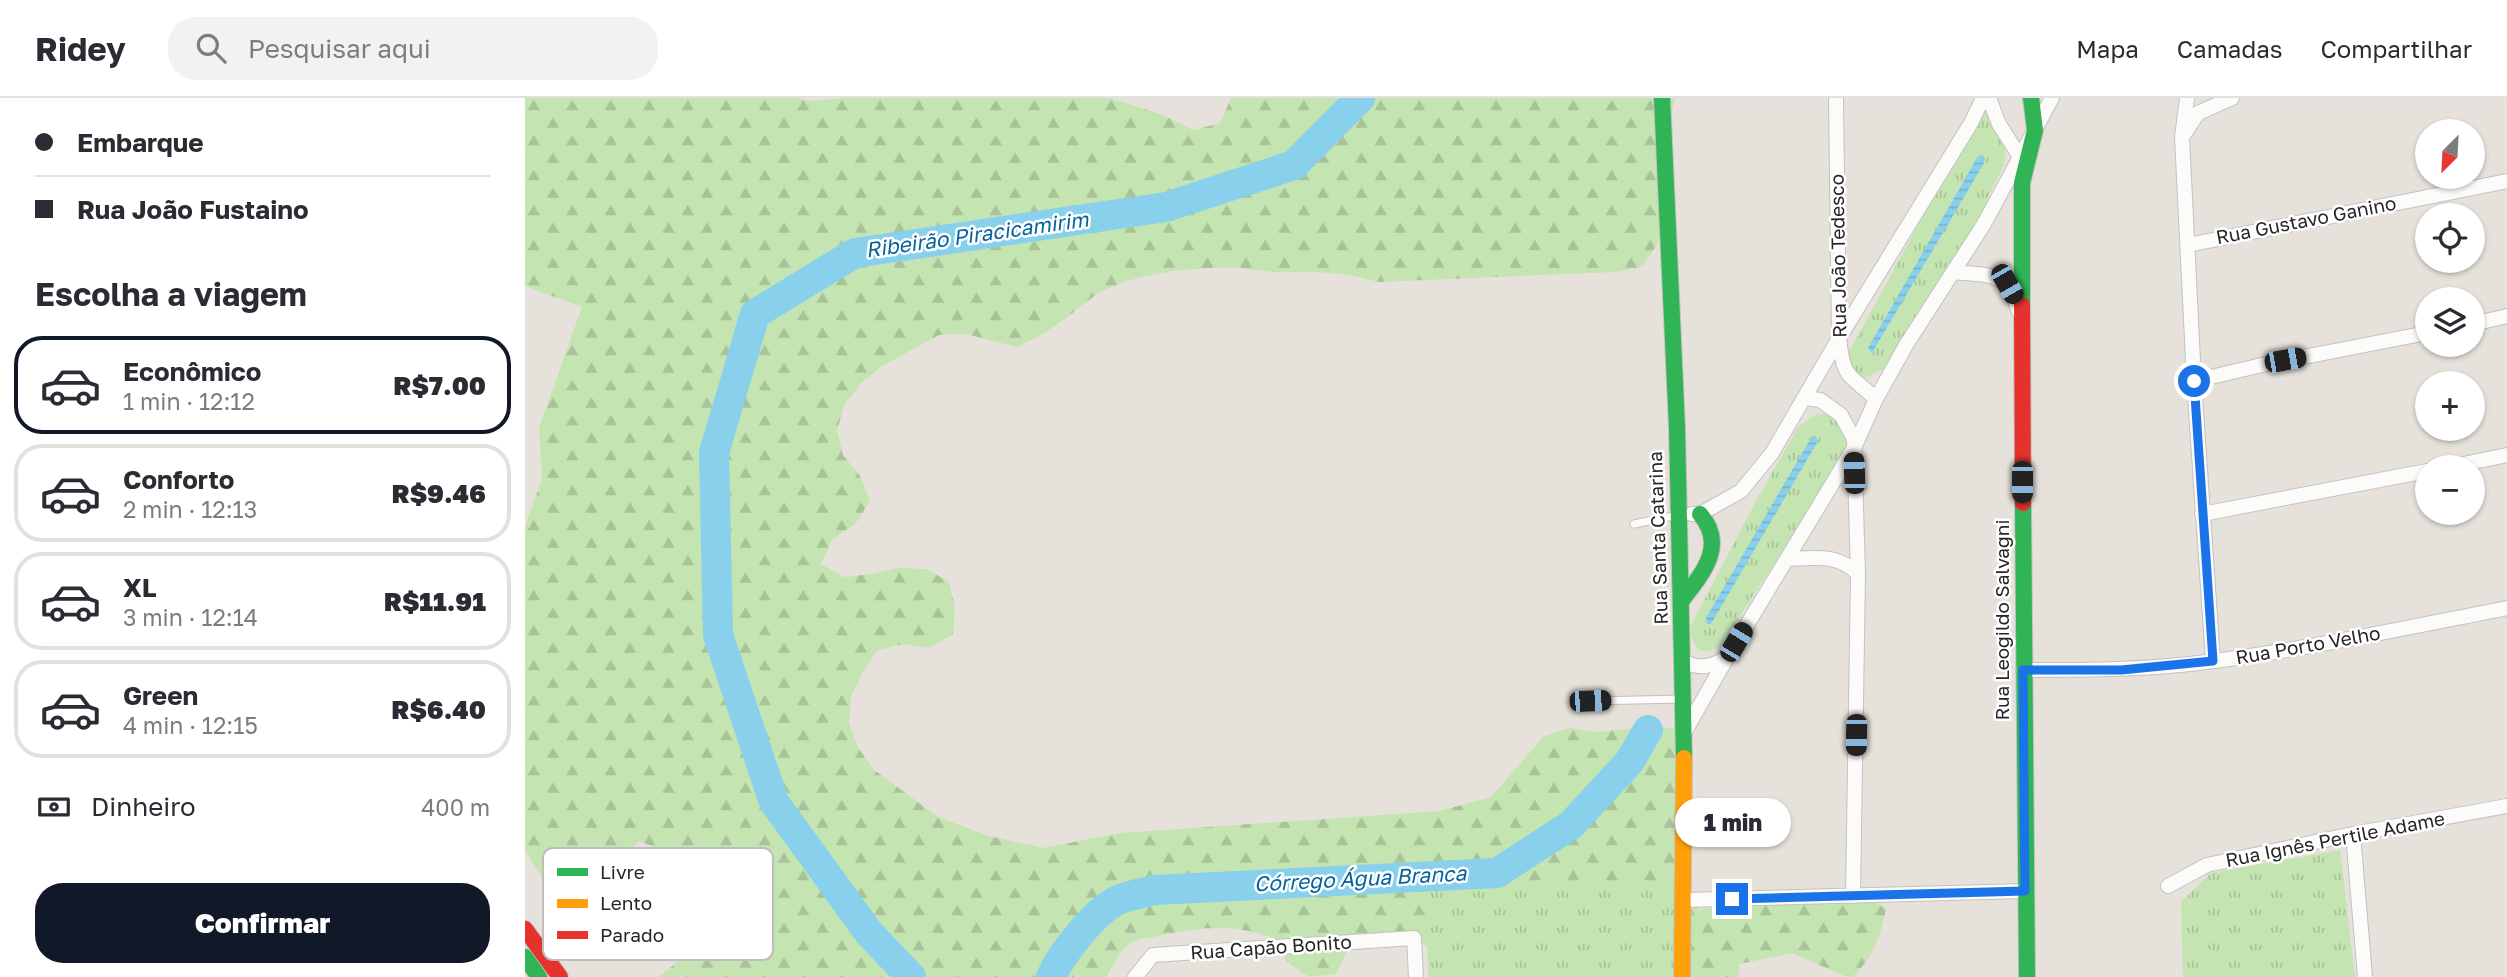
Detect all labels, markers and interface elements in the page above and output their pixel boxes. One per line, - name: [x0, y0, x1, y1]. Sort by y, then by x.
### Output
- search box: [168, 17, 658, 80]
- text: Ridey: [35, 29, 126, 68]
- icon: search: [192, 29, 230, 67]
- text: Pesquisar aqui: [248, 33, 431, 64]
- text: Mapa: [2076, 34, 2139, 63]
- text: Camadas: [2177, 34, 2282, 63]
- text: Compartilhar: [2320, 34, 2472, 63]
- north arrow: [2415, 119, 2485, 189]
- map controls: [2415, 119, 2485, 525]
- text: Embarque: [77, 127, 204, 158]
- street label: Rua João Tedesco: [1825, 174, 1850, 338]
- street label: Rua Gustavo Ganino: [2214, 191, 2398, 248]
- text: Rua João Fustaino: [77, 194, 309, 225]
- button: locate: [2415, 203, 2485, 273]
- water label: Ribeirão Piracicamirim: [864, 205, 1091, 263]
- car: [1988, 261, 2027, 307]
- text: Escolha a viagem: [35, 275, 307, 313]
- button: layers: [2415, 287, 2485, 357]
- car: [2263, 346, 2308, 374]
- icon: car: [39, 354, 102, 417]
- text: Econômico: [123, 356, 261, 387]
- route start: [2178, 365, 2210, 397]
- text: R$7.00: [393, 370, 486, 401]
- button: +: [2415, 371, 2485, 441]
- text: 1 min · 12:12: [123, 387, 255, 415]
- street label: Rua Santa Catarina: [1643, 451, 1672, 625]
- car: [1843, 452, 1866, 494]
- button: −: [2415, 455, 2485, 525]
- car: [2012, 461, 2033, 503]
- icon: car: [39, 462, 102, 525]
- text: Conforto: [123, 464, 234, 495]
- text: R$9.46: [391, 478, 486, 509]
- text: 2 min · 12:13: [123, 495, 257, 523]
- street label: Rua Leogildo Salvagni: [1990, 520, 2013, 720]
- icon: car: [39, 570, 102, 633]
- text: XL: [123, 572, 157, 603]
- text: R$11.91: [384, 586, 486, 617]
- text: 3 min · 12:14: [123, 603, 258, 631]
- car: [1717, 619, 1756, 665]
- street label: Rua Porto Velho: [2234, 620, 2382, 669]
- icon: car: [39, 678, 102, 741]
- text: Green: [123, 680, 198, 711]
- car: [1569, 690, 1612, 712]
- text: R$6.40: [391, 694, 486, 725]
- text: 4 min · 12:15: [123, 711, 258, 739]
- car: [1846, 714, 1867, 756]
- icon: cash: [35, 788, 73, 826]
- text: Dinheiro: [91, 791, 196, 822]
- text: 400 m: [421, 793, 490, 821]
- callout: 1 min: [1674, 798, 1790, 846]
- street label: Rua Ignês Pertile Adame: [2223, 806, 2447, 871]
- text: 1 min: [1704, 808, 1762, 836]
- legend: [543, 848, 773, 960]
- water label: Córrego Água Branca: [1253, 859, 1468, 897]
- text: Livre: [600, 860, 645, 883]
- button: Confirmar: [35, 883, 490, 963]
- route end: [1716, 883, 1748, 915]
- text: Lento: [600, 891, 652, 914]
- text: Parado: [600, 923, 664, 946]
- street label: Rua Capão Bonito: [1190, 929, 1352, 964]

